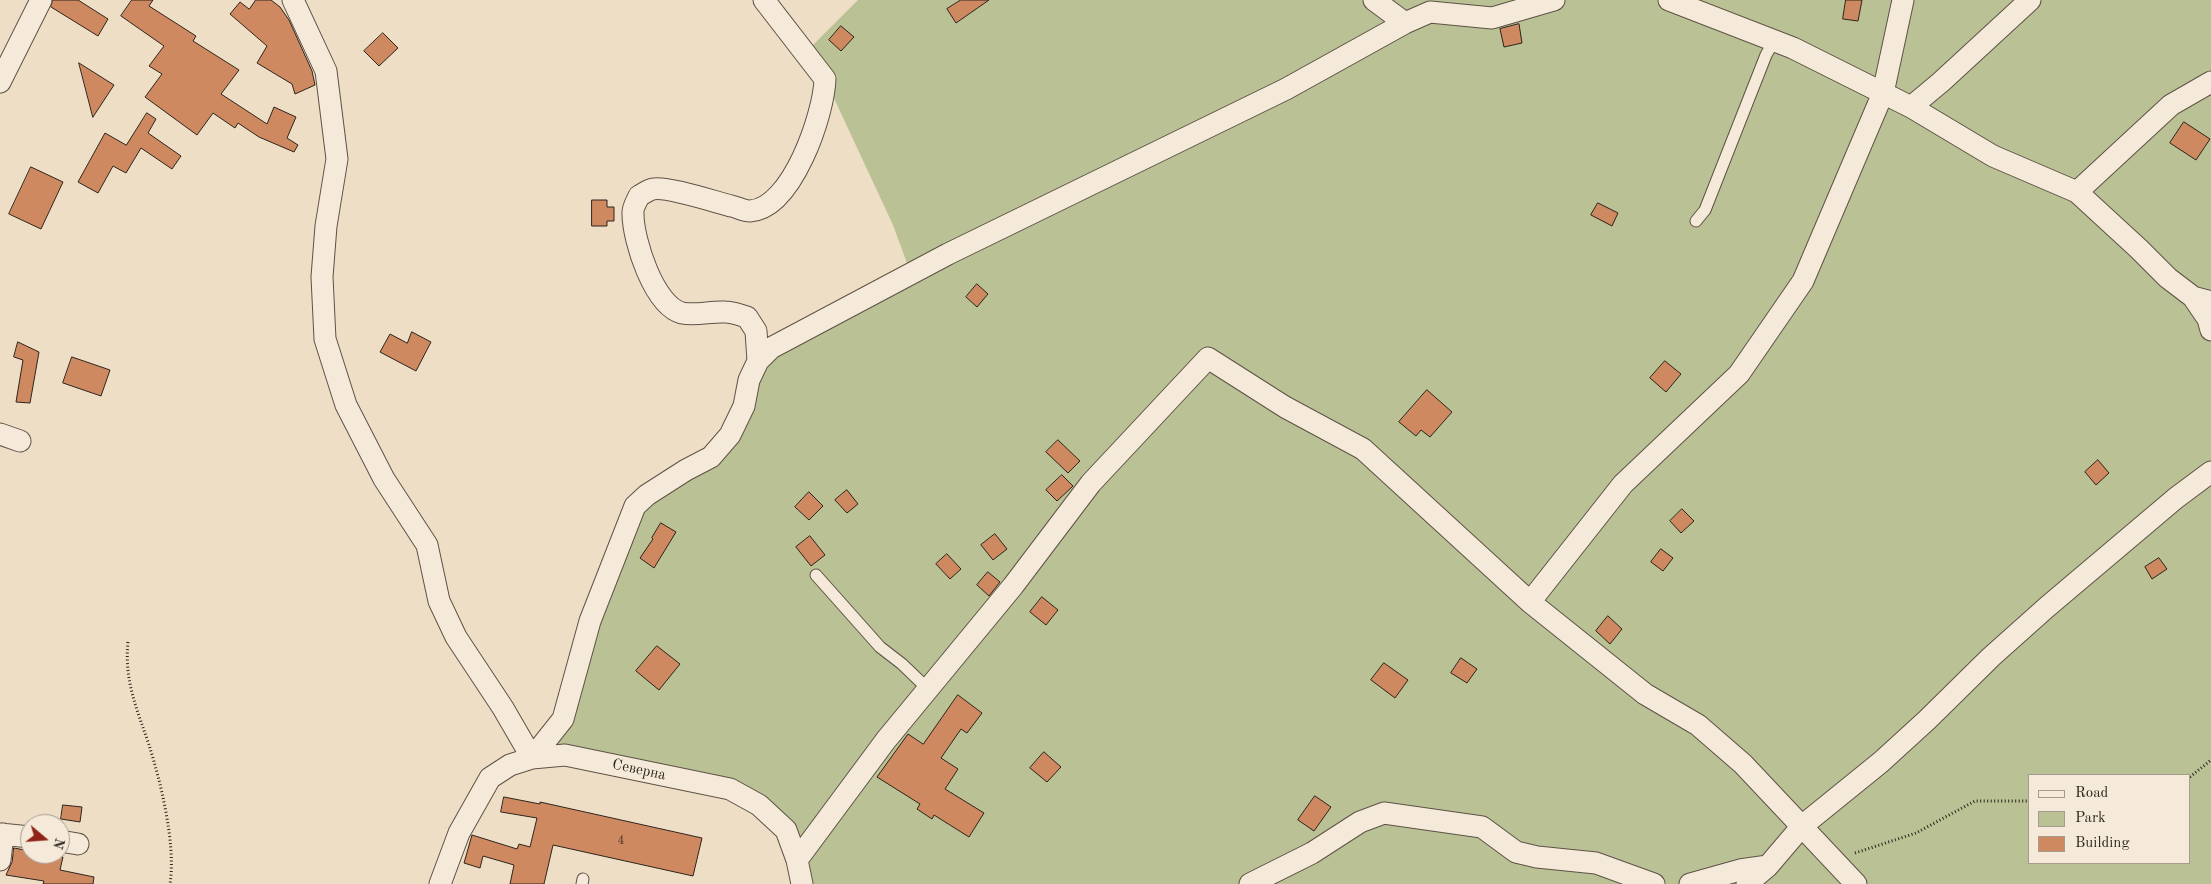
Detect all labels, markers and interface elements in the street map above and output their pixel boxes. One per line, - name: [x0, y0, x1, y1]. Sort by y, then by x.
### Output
- street label: Северна: [610, 756, 668, 784]
- legend: [2028, 774, 2191, 864]
- text: Road: [2075, 786, 2108, 801]
- text: Park: [2075, 811, 2106, 826]
- north arrow: [20, 814, 70, 864]
- house number: 4: [618, 834, 624, 848]
- text: N: [50, 836, 67, 851]
- text: Building: [2075, 836, 2130, 851]

